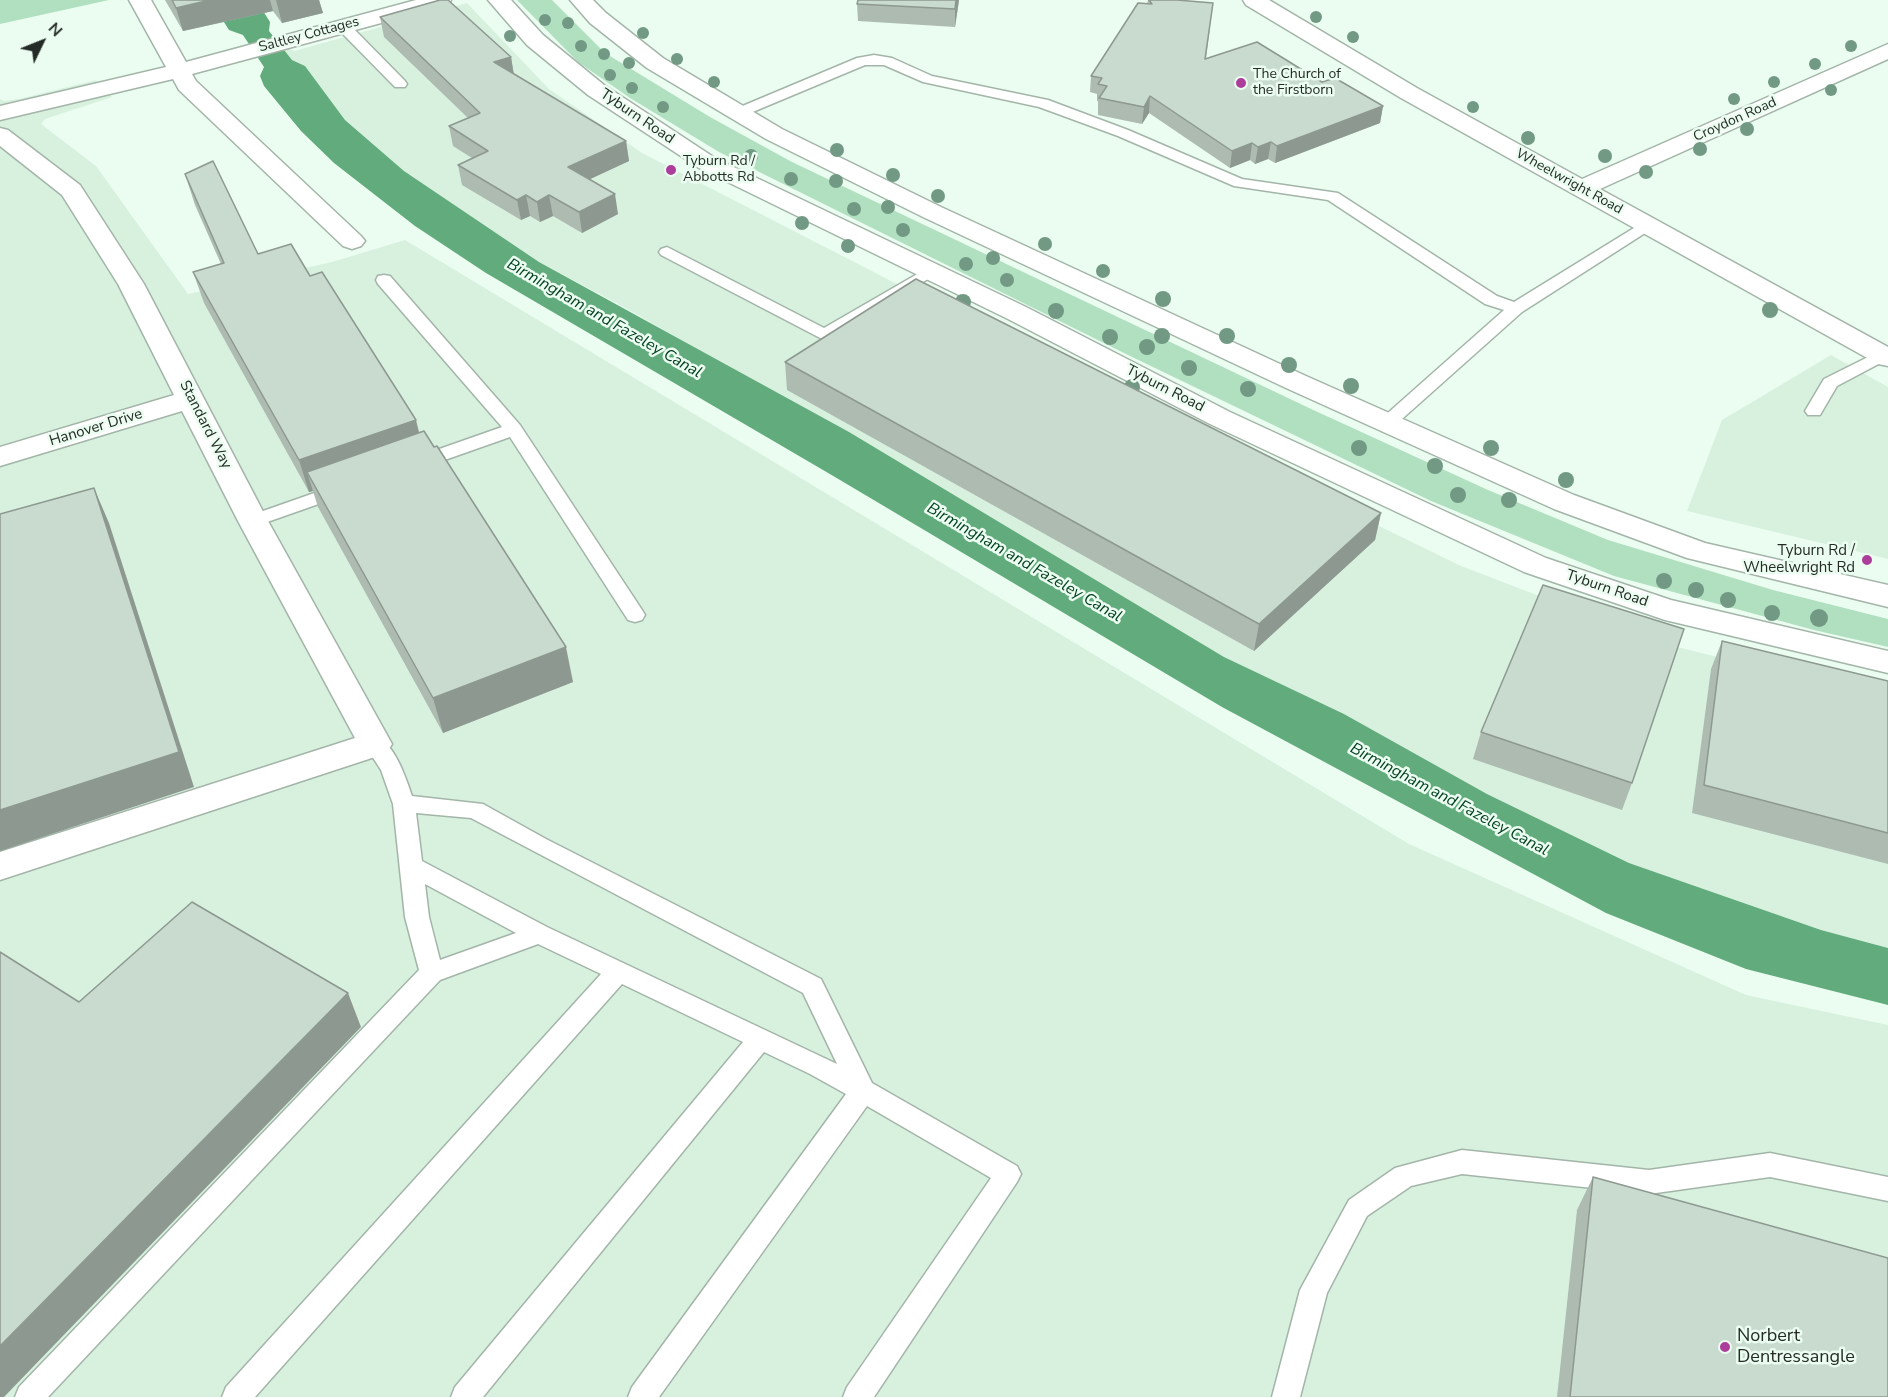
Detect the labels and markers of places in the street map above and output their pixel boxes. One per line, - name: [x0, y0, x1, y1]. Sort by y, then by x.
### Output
- place label: The Church of the Firstborn: [1253, 67, 1341, 100]
- marker: The Church of the Firstborn: [1234, 76, 1248, 90]
- place label: Tyburn Rd / Abbotts Rd: [683, 154, 755, 186]
- marker: Tyburn Rd / Abbotts Rd: [664, 163, 678, 177]
- place label: Tyburn Rd / Wheelwright Rd: [1743, 542, 1855, 577]
- marker: Tyburn Rd / Wheelwright Rd: [1860, 553, 1874, 567]
- place label: Norbert Dentressangle: [1737, 1326, 1855, 1368]
- marker: Norbert Dentressangle: [1718, 1340, 1732, 1354]

